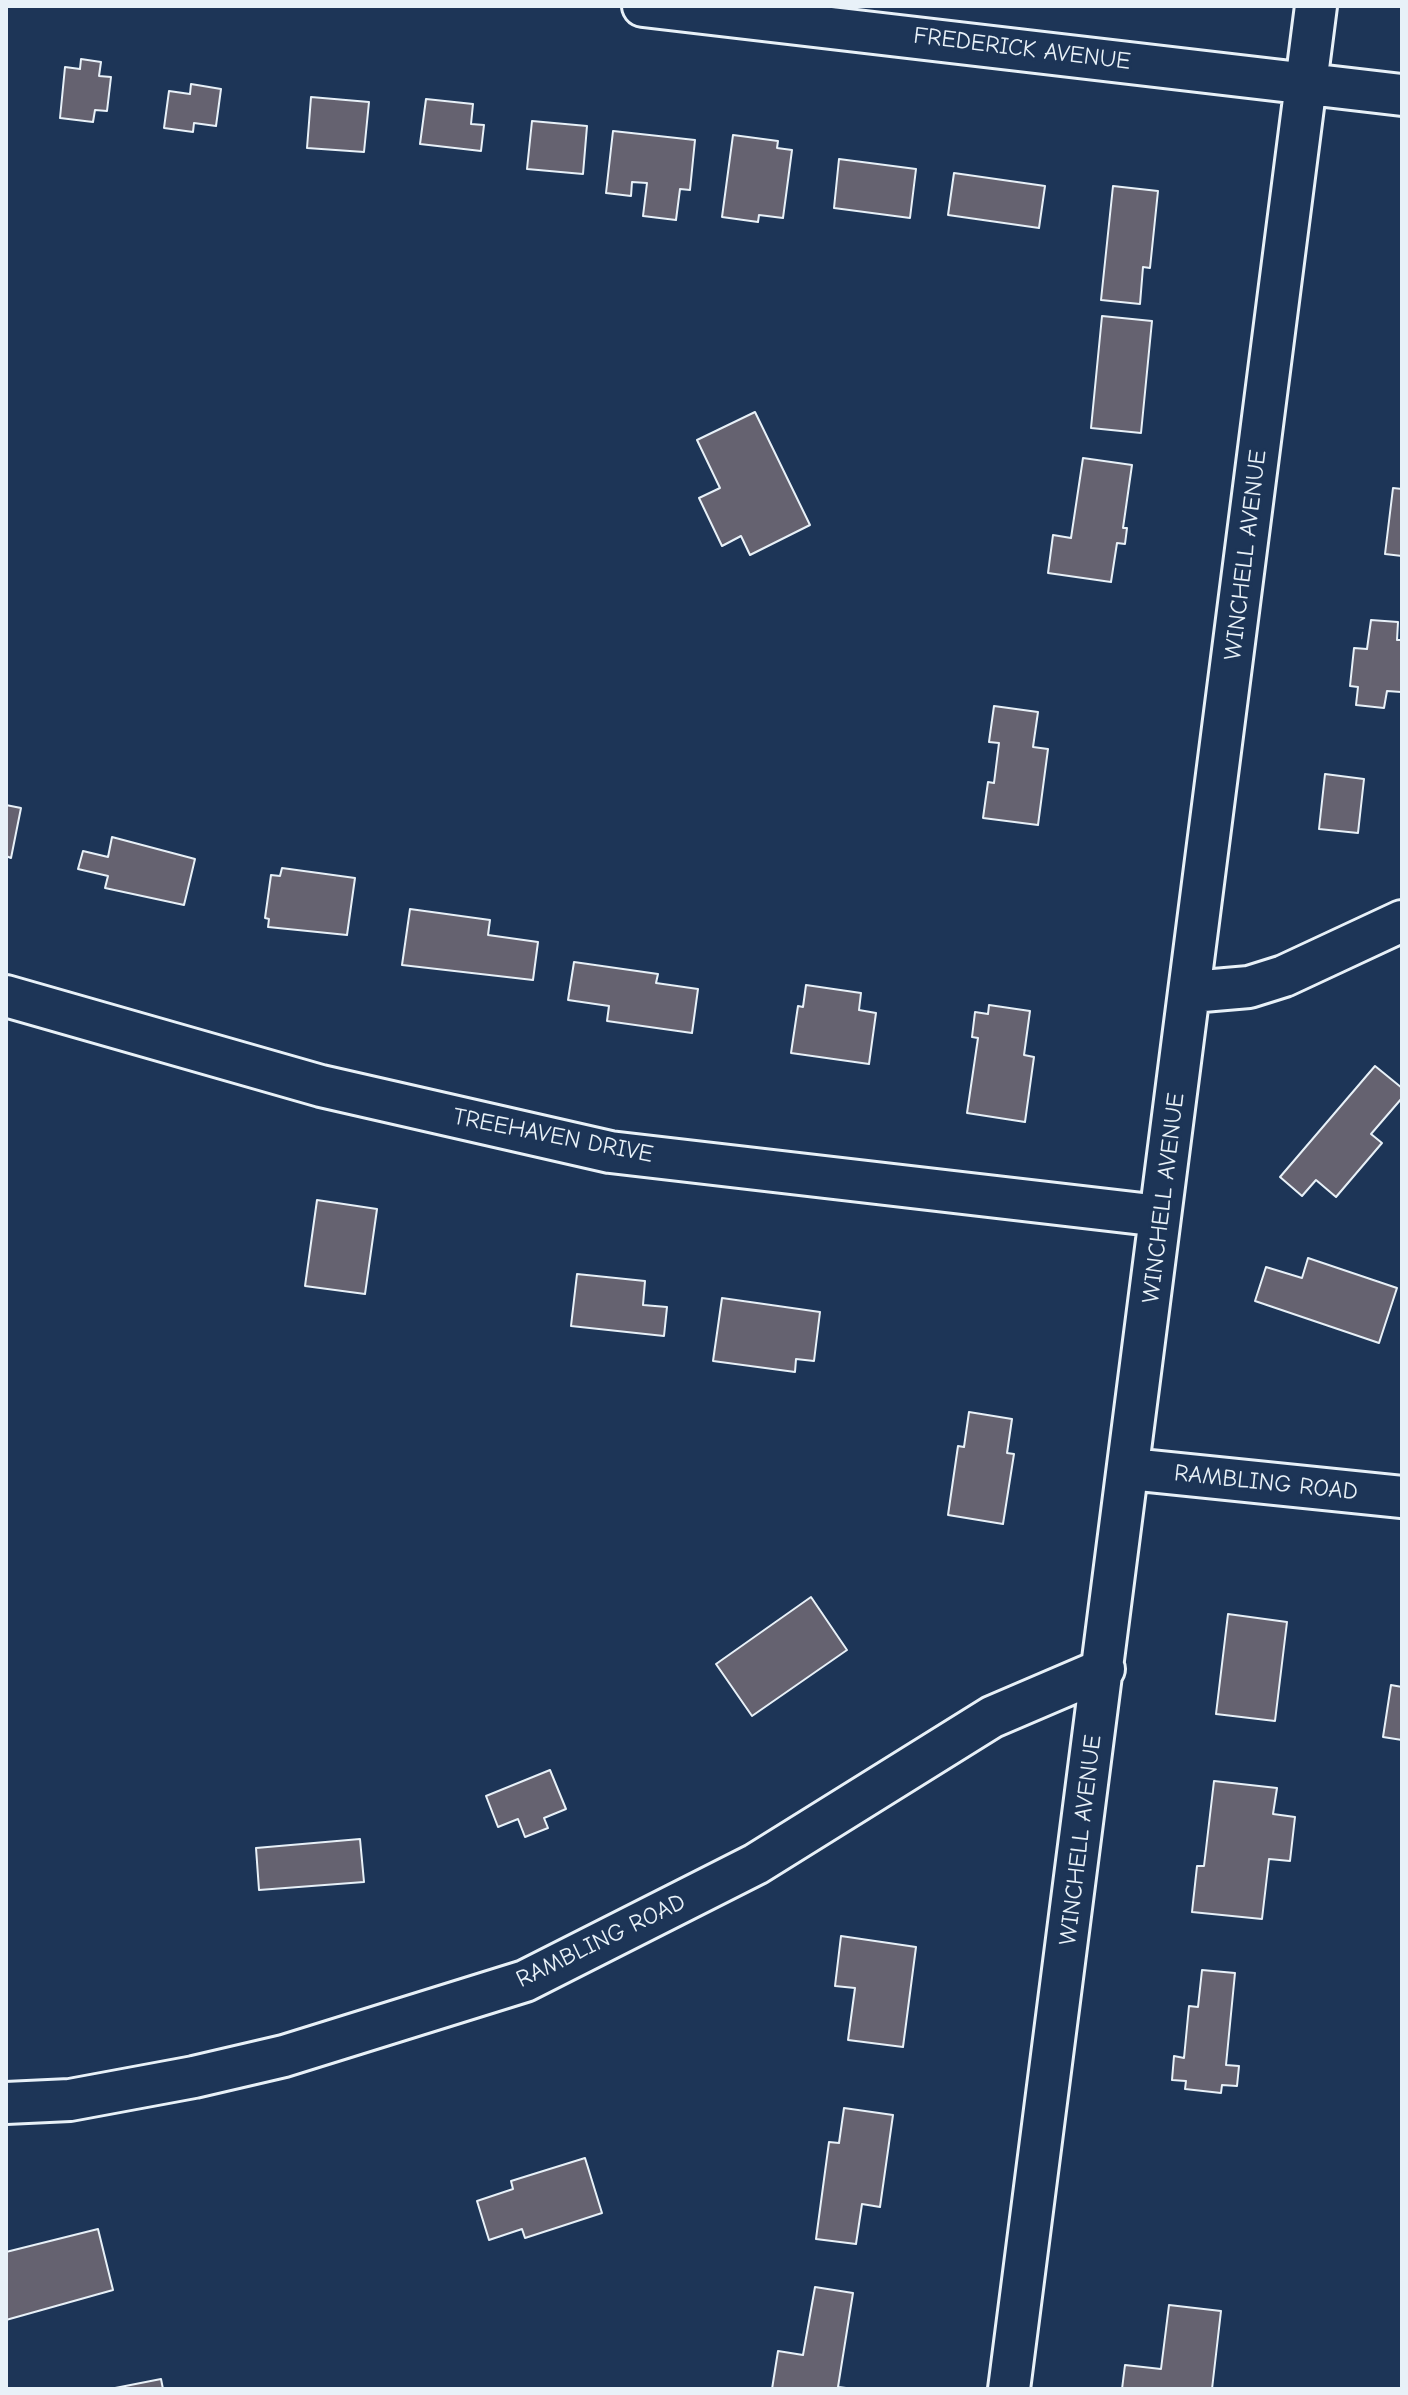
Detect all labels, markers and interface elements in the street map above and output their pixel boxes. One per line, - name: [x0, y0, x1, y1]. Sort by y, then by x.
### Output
- street label: FREDERICK AVENUE: [912, 21, 1132, 77]
- street label: WINCHELL AVENUE: [1219, 448, 1273, 662]
- street label: WINCHELL AVENUE: [1137, 1091, 1191, 1305]
- street label: TREEHAVEN DRIVE: [450, 1102, 656, 1170]
- street label: RAMBLING ROAD: [1173, 1459, 1359, 1507]
- street label: WINCHELL AVENUE: [1054, 1733, 1108, 1947]
- street label: RAMBLING ROAD: [512, 1888, 690, 1994]

